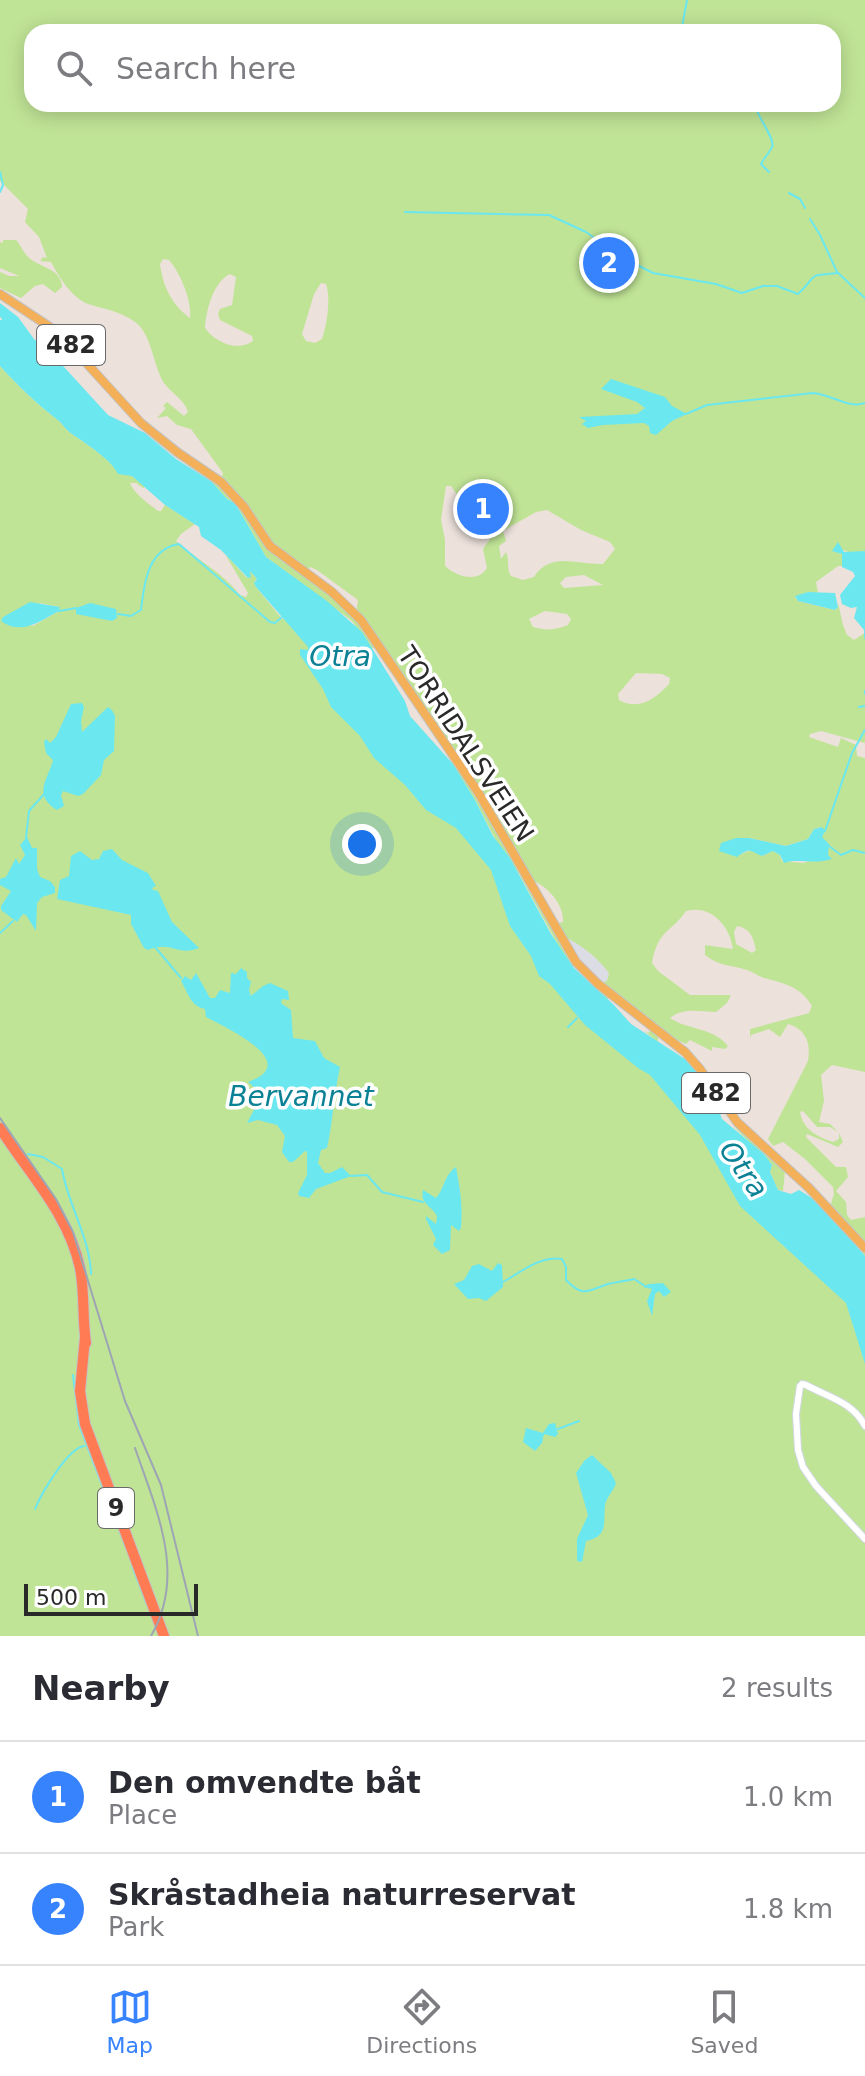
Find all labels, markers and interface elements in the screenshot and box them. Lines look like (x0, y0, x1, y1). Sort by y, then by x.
search box (24, 24, 841, 112)
icon: search (52, 46, 96, 90)
text: Search here (116, 51, 296, 86)
pin: 2 (583, 233, 635, 293)
road number: 482 (37, 325, 105, 365)
pin: 1 (457, 479, 509, 539)
water label: Otra (309, 640, 371, 673)
street label: TORRIDALSVEIEN (391, 640, 540, 847)
your location (342, 824, 382, 864)
road number: 482 (682, 1073, 750, 1113)
water label: Bervannet (228, 1080, 375, 1113)
water label: Otra (712, 1135, 775, 1204)
road number: 9 (98, 1488, 134, 1528)
scale bar (24, 1580, 198, 1616)
text: 500 m (36, 1585, 106, 1610)
text: Nearby (32, 1668, 170, 1708)
text: 2 results (721, 1673, 833, 1703)
text: Den omvendte båt (108, 1765, 421, 1800)
text: 1 (49, 1782, 67, 1812)
text: 1.0 km (743, 1782, 833, 1812)
text: Place (108, 1800, 177, 1830)
text: Skråstadheia naturreservat (108, 1877, 576, 1912)
text: 2 (49, 1894, 67, 1924)
text: 1.8 km (743, 1894, 833, 1924)
text: Park (108, 1912, 164, 1942)
tab: Map (107, 1985, 153, 2058)
tab: Directions (366, 1985, 477, 2058)
tab: Saved (690, 1985, 758, 2058)

